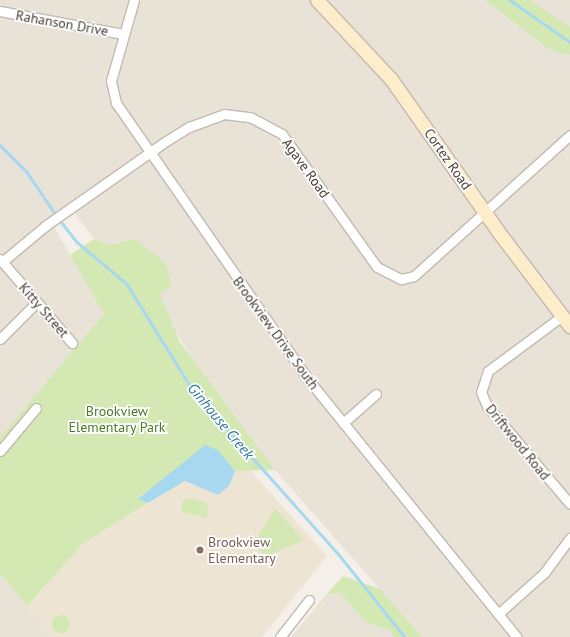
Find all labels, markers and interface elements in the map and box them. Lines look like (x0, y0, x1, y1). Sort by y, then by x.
street label: Rahanson Drive (14, 7, 110, 39)
street label: Cortez Road (421, 125, 475, 193)
street label: Agave Road (279, 135, 333, 201)
street label: Brookview Drive South (229, 273, 323, 393)
street label: Kitty Street (15, 279, 73, 341)
water label: Ginhouse Creek (184, 379, 258, 463)
street label: Driftwood Road (482, 401, 554, 483)
park label: Brookview Elementary Park (68, 403, 166, 436)
place label: Brookview Elementary (208, 534, 276, 566)
marker: Brookview Elementary (195, 545, 205, 555)

